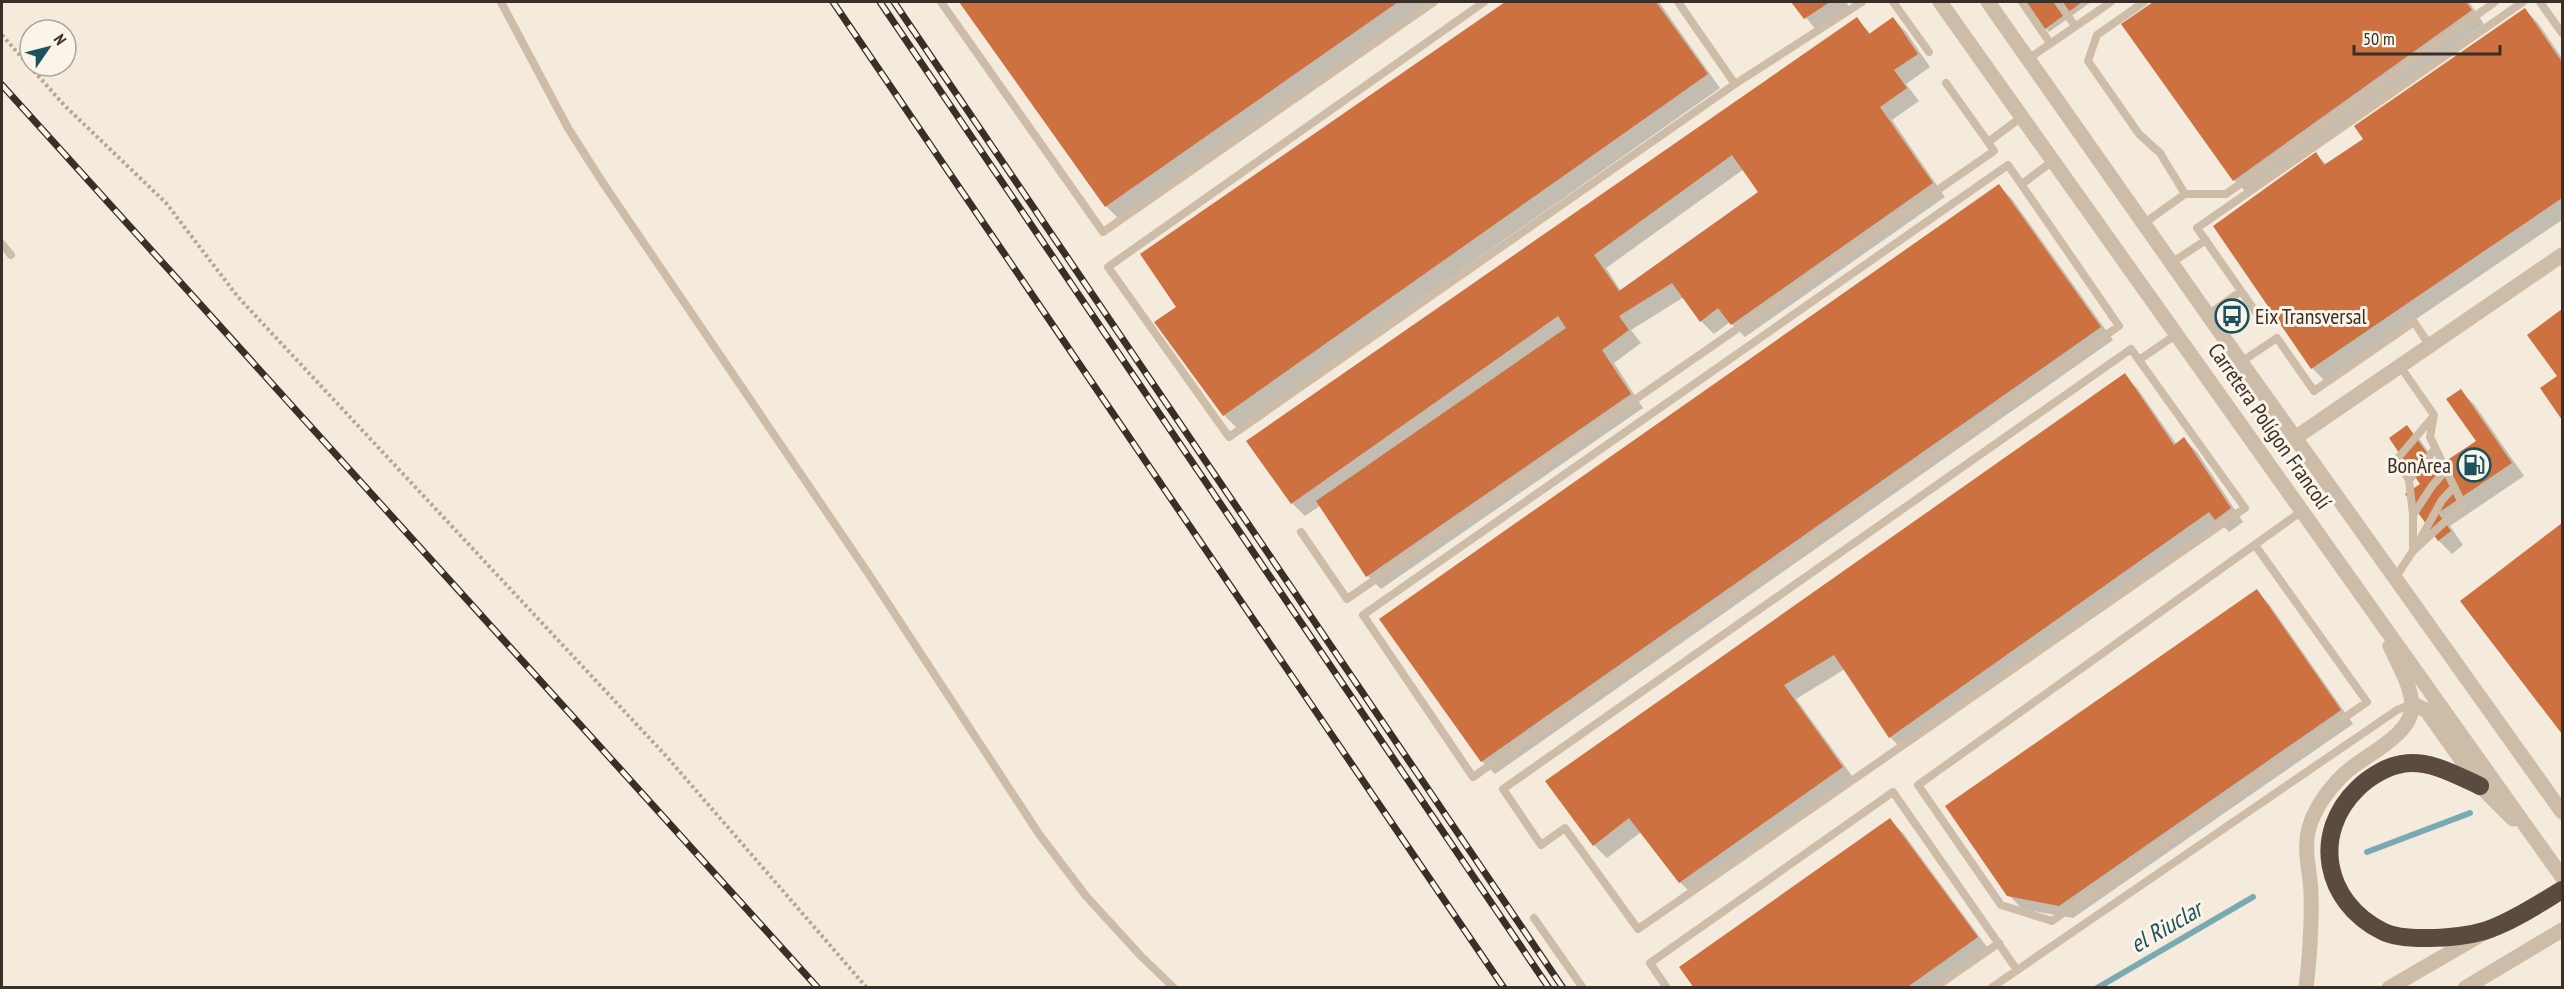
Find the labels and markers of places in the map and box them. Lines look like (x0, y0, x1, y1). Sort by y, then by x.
bus stop icon: Eix Transversal (2214, 298, 2250, 334)
place label: Eix Transversal (2255, 302, 2368, 330)
fuel station icon: BonÀrea (2456, 447, 2492, 483)
place label: BonÀrea (2387, 451, 2451, 479)

